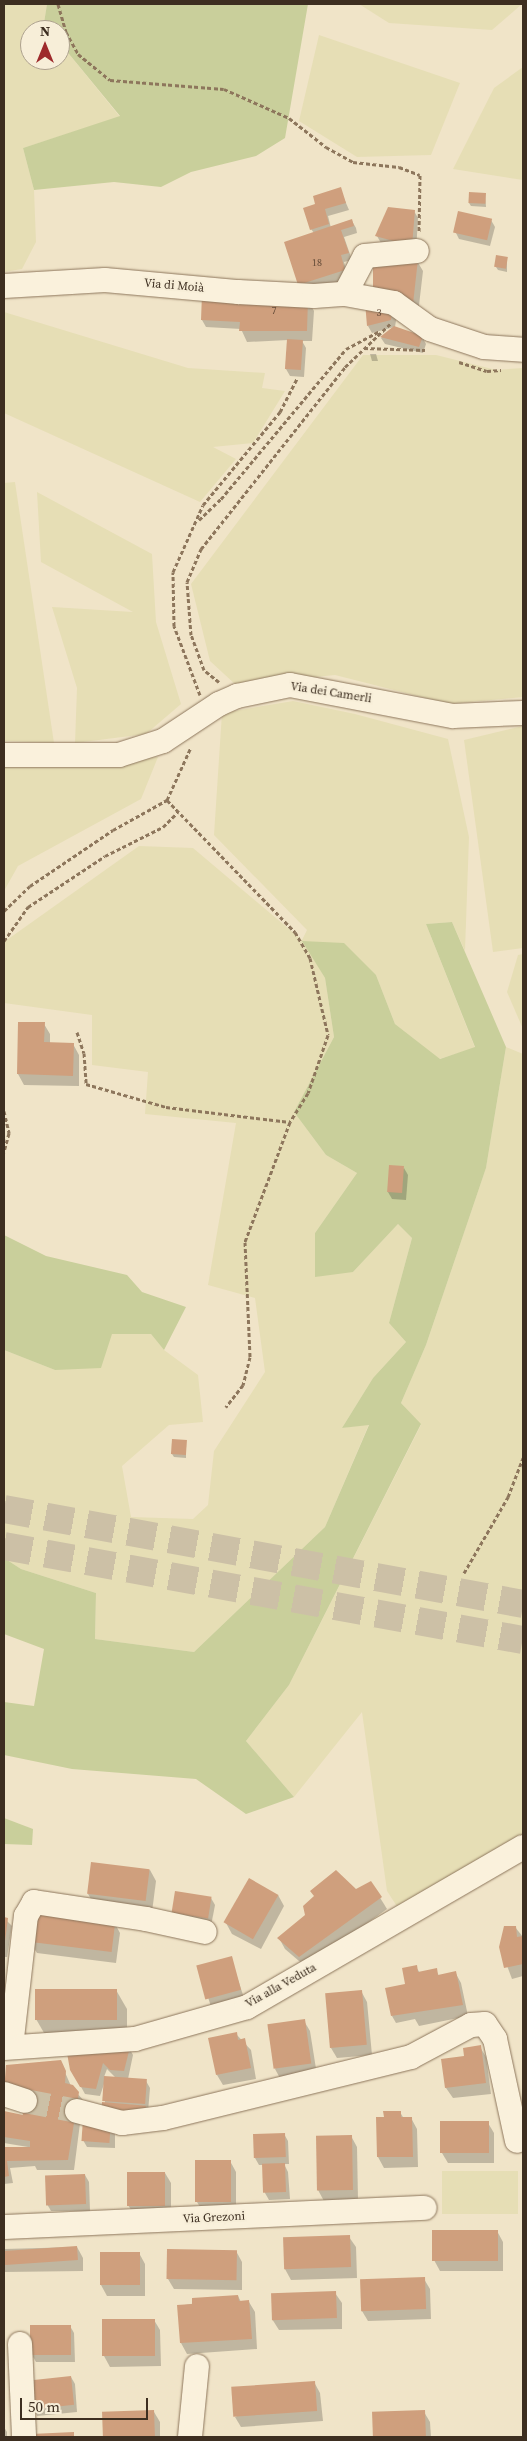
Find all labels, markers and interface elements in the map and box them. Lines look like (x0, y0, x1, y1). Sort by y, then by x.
north arrow (20, 20, 70, 70)
text: N (40, 21, 50, 41)
house number: 18 (312, 257, 322, 269)
street label: Via di Moià (143, 276, 205, 296)
house number: 7 (272, 305, 276, 317)
house number: 3 (377, 307, 381, 319)
street label: Via dei Camerli (289, 679, 373, 707)
street label: Via alla Veduta (243, 1960, 319, 2012)
street label: Via Grezoni (182, 2209, 246, 2227)
scale bar (22, 2388, 150, 2420)
text: 50 m (28, 2396, 60, 2417)

